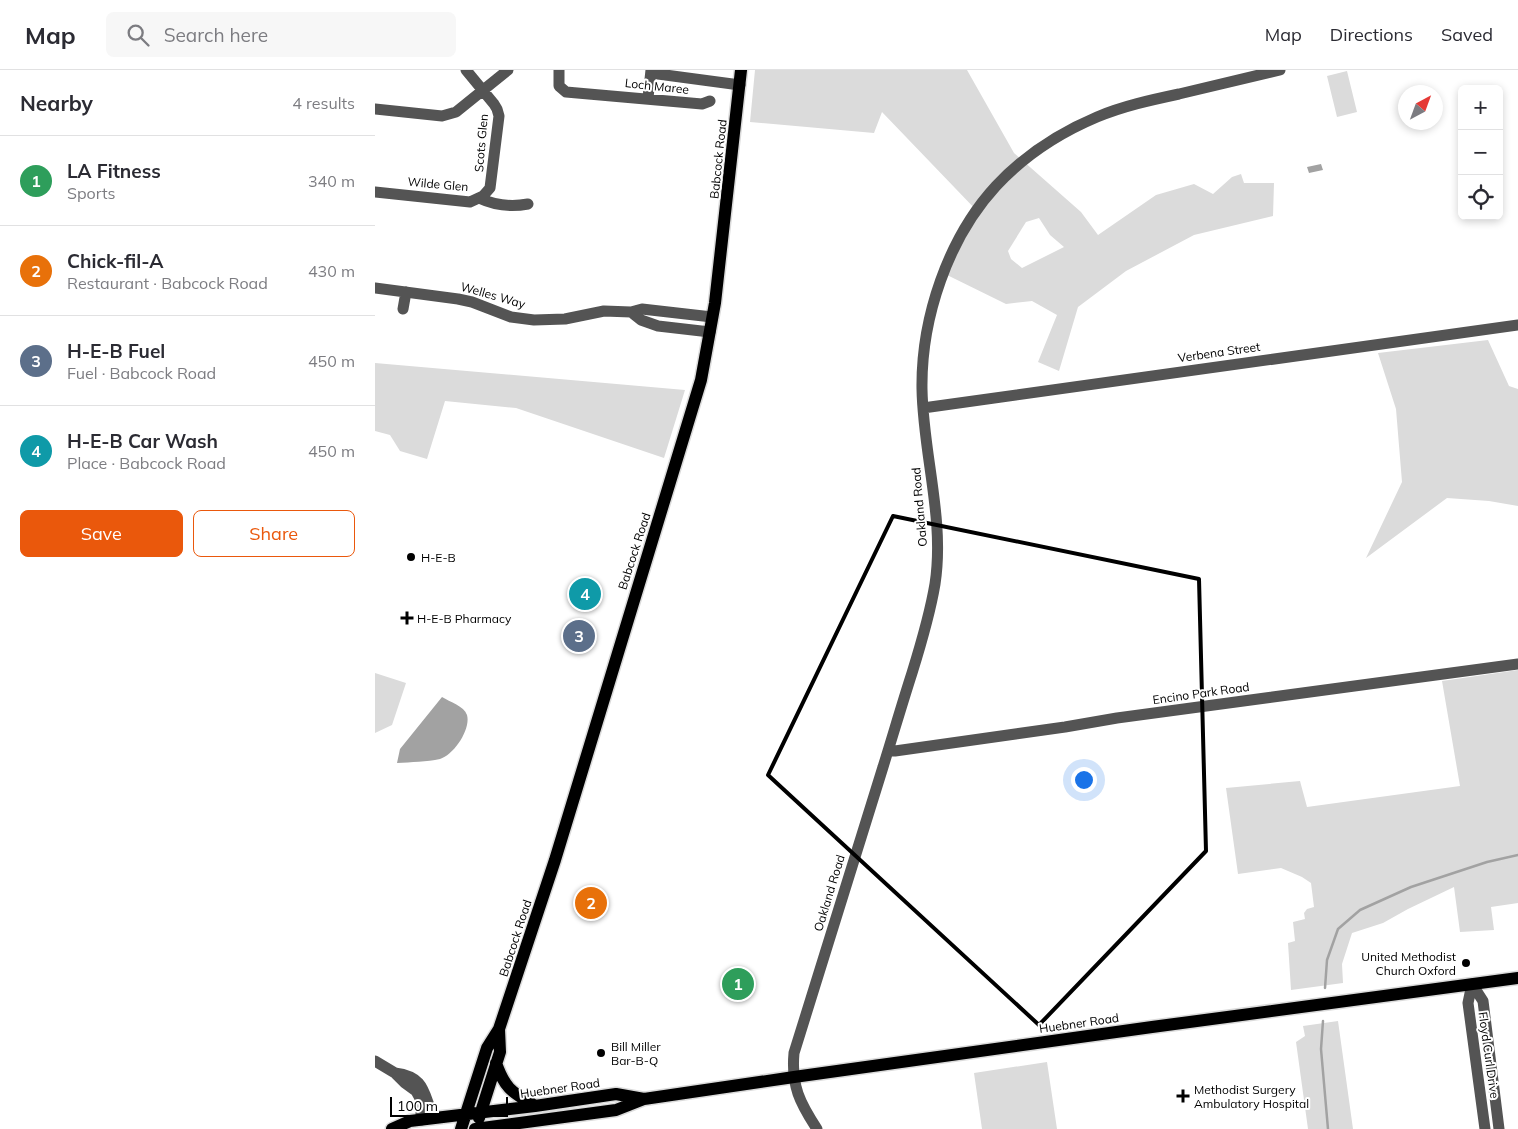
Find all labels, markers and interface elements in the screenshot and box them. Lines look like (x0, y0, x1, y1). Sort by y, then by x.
search box (106, 12, 456, 57)
text: Map (25, 20, 76, 50)
icon: search (124, 21, 152, 49)
text: Search here (164, 23, 268, 47)
text: Map (1265, 23, 1302, 46)
text: Directions (1330, 23, 1413, 46)
text: Saved (1441, 23, 1493, 46)
street label: Loch Maree (624, 75, 690, 97)
north arrow (1398, 85, 1443, 130)
map controls (1458, 85, 1503, 220)
button: + (1458, 85, 1503, 130)
text: Nearby (20, 90, 93, 116)
text: 4 results (292, 93, 355, 113)
street label: Scots Glen (471, 113, 491, 173)
street label: Babcock Road (706, 118, 730, 200)
button: − (1458, 130, 1503, 175)
text: LA Fitness (67, 159, 161, 183)
text: 1 (31, 171, 41, 191)
text: 340 m (308, 171, 355, 191)
street label: Wilde Glen (407, 174, 469, 194)
button: locate (1458, 175, 1503, 220)
text: Sports (67, 183, 115, 203)
text: Chick-fil-A (67, 249, 163, 273)
text: 2 (31, 261, 41, 281)
text: 430 m (308, 261, 355, 281)
text: Restaurant · Babcock Road (67, 273, 268, 293)
street label: Welles Way (459, 279, 528, 312)
text: H-E-B Fuel (67, 339, 165, 363)
street label: Verbena Street (1177, 339, 1261, 365)
text: 3 (31, 351, 41, 371)
text: 450 m (308, 351, 355, 371)
text: Fuel · Babcock Road (67, 363, 216, 383)
text: H-E-B Car Wash (67, 429, 218, 453)
text: 4 (31, 441, 41, 461)
text: 450 m (308, 441, 355, 461)
text: Place · Babcock Road (67, 453, 226, 473)
street label: Oakland Road (908, 467, 930, 547)
button: Save (20, 510, 183, 557)
button: Share (193, 510, 355, 557)
street label: Babcock Road (615, 511, 653, 591)
place label: H-E-B (421, 550, 456, 565)
marker: H-E-B (405, 551, 417, 563)
pin: 4 (569, 575, 601, 613)
place label: H-E-B Pharmacy (417, 611, 512, 626)
marker: H-E-B Pharmacy (401, 612, 413, 624)
pin: 3 (563, 617, 595, 655)
street label: Encino Park Road (1152, 679, 1250, 707)
your location (1071, 767, 1097, 793)
street label: Oakland Road (810, 853, 848, 933)
pin: 2 (575, 884, 607, 922)
street label: Babcock Road (496, 898, 534, 978)
place label: United Methodist Church Oxford (1361, 949, 1456, 978)
marker: United Methodist Church Oxford (1460, 957, 1472, 969)
pin: 1 (722, 965, 754, 1003)
street label: Huebner Road (1038, 1010, 1120, 1036)
street label: Floyd Curl Drive (1475, 1011, 1503, 1099)
place label: Bill Miller Bar-B-Q (611, 1039, 661, 1068)
marker: Bill Miller Bar-B-Q (595, 1047, 607, 1059)
street label: Huebner Road (519, 1075, 601, 1101)
place label: Methodist Surgery Ambulatory Hospital (1194, 1082, 1309, 1111)
marker: Methodist Surgery Ambulatory Hospital (1176, 1089, 1190, 1103)
scale bar (390, 1094, 507, 1117)
text: 100 m (397, 1097, 438, 1115)

